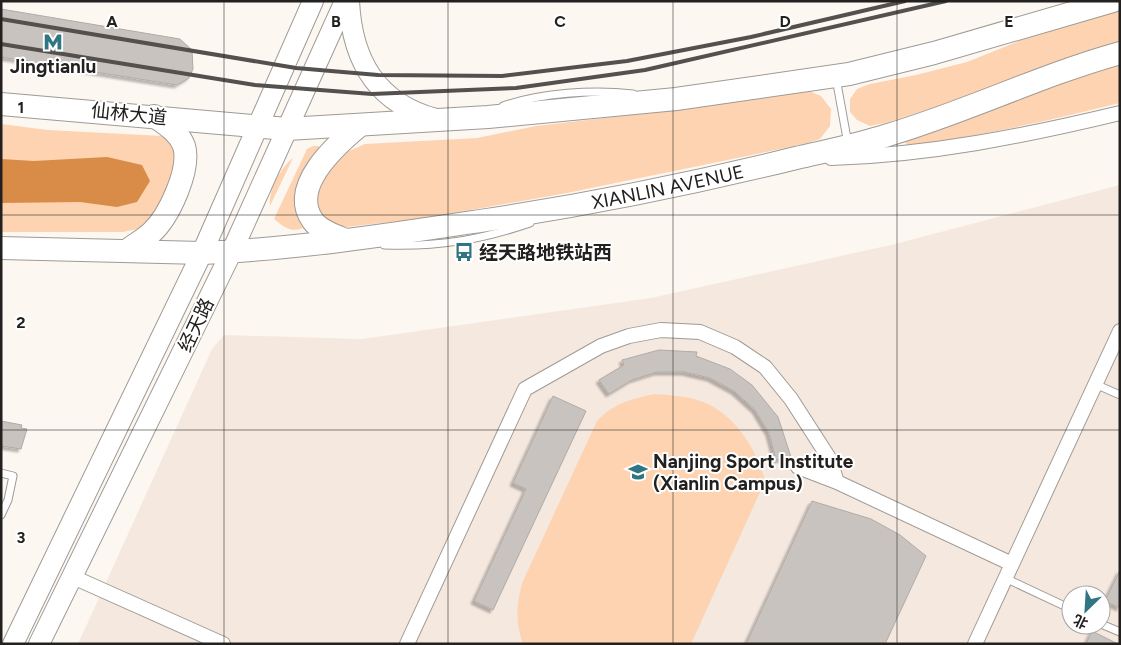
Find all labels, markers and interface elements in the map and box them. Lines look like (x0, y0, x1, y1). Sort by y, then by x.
text: A (106, 12, 118, 31)
text: B (331, 12, 341, 31)
text: C (554, 12, 566, 31)
text: D (779, 12, 791, 31)
text: E (1004, 12, 1014, 31)
metro station icon: Jingtianlu (42, 31, 64, 53)
place label: Jingtianlu (10, 55, 96, 78)
text: 1 (18, 98, 24, 117)
street label: 仙林大道 (90, 99, 168, 129)
street label: XIANLIN AVENUE (590, 159, 746, 213)
bus stop icon: 经天路地铁站西 (453, 241, 475, 263)
place label: 经天路地铁站西 (479, 241, 612, 264)
street label: 经天路 (174, 294, 218, 356)
text: 2 (16, 313, 26, 332)
place label: Nanjing Sport Institute (Xianlin Campus) (653, 450, 854, 495)
school or university icon: Nanjing Sport Institute (Xianlin Campus) (627, 461, 649, 483)
text: 3 (17, 528, 26, 547)
north arrow (1061, 585, 1111, 635)
text: 北 (1071, 611, 1091, 632)

